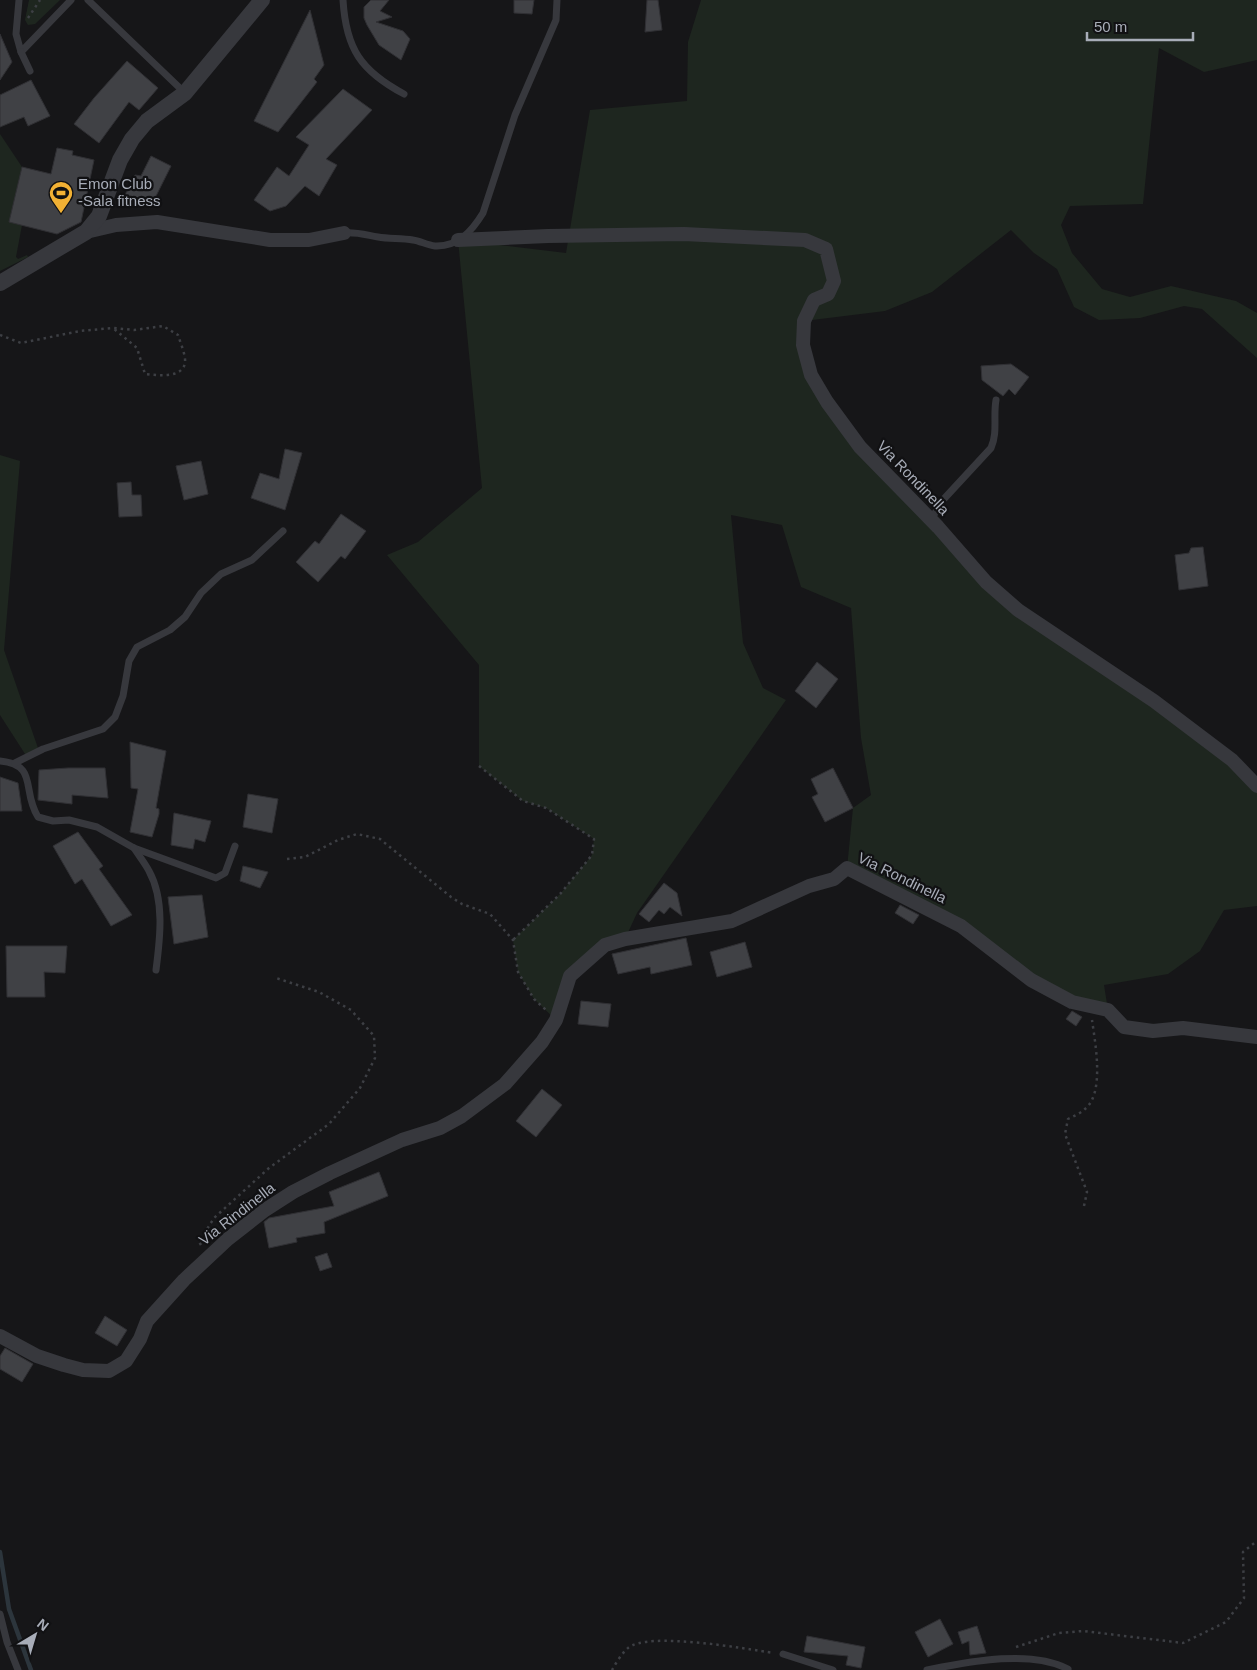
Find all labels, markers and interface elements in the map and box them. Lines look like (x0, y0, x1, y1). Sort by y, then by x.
scale bar (1087, 10, 1193, 42)
text: 50 m (1094, 18, 1127, 35)
place label: Emon Club -Sala fitness (78, 175, 161, 209)
sports icon: Emon Club -Sala fitness (48, 180, 74, 214)
street label: Via Rondinella (874, 437, 953, 519)
street label: Via Rondinella (855, 849, 950, 907)
street label: Via Rindinella (195, 1178, 278, 1248)
north arrow (10, 1610, 60, 1660)
text: N (34, 1615, 52, 1634)

